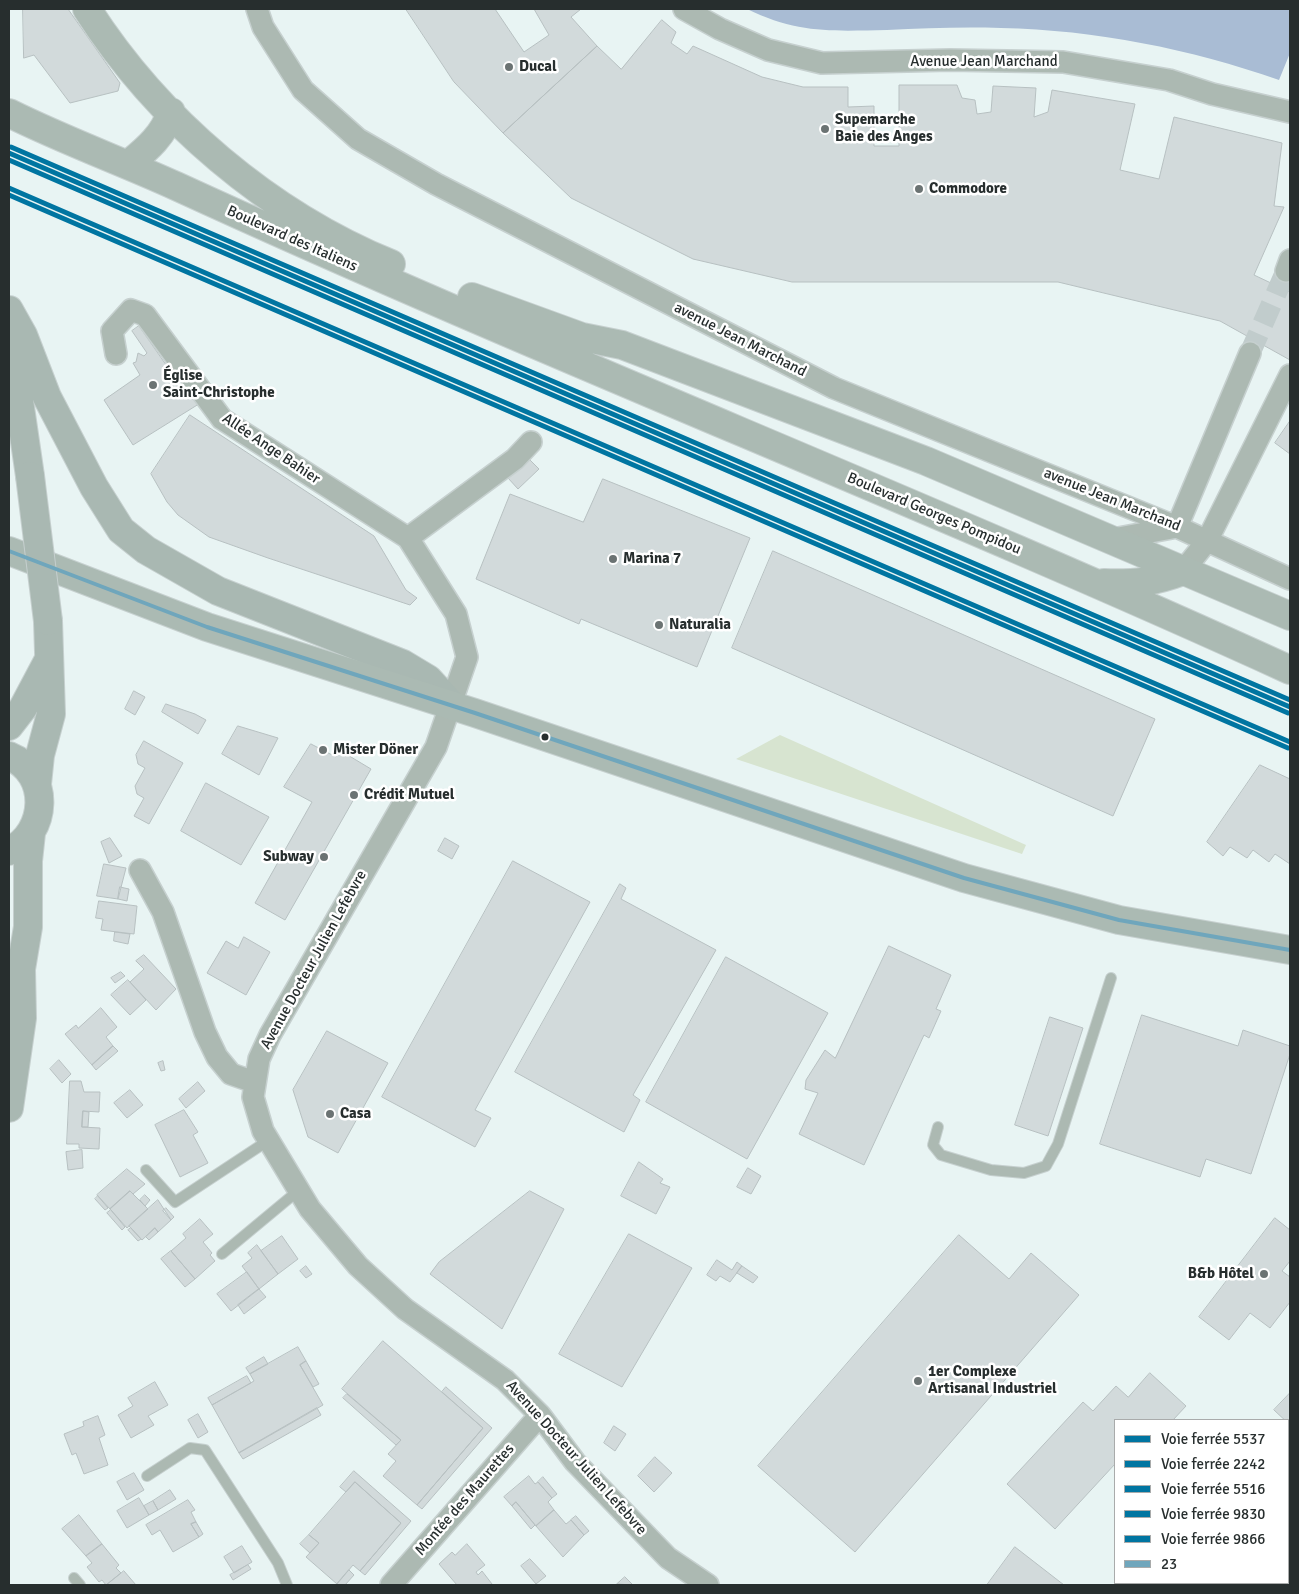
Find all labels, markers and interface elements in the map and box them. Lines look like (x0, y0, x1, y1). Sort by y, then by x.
street label: Avenue Jean Marchand (910, 53, 1058, 71)
place label: Ducal (519, 58, 557, 76)
marker: Ducal (503, 61, 515, 73)
place label: Supemarche Baie des Anges (835, 111, 933, 146)
marker: Supemarche Baie des Anges (819, 123, 831, 135)
place label: Commodore (929, 180, 1007, 198)
marker: Commodore (913, 183, 925, 195)
street label: Boulevard des Italiens (224, 202, 360, 276)
street label: avenue Jean Marchand (671, 299, 809, 381)
place label: Église Saint-Christophe (163, 367, 275, 402)
marker: Église Saint-Christophe (147, 379, 159, 391)
street label: Allée Ange Bahier (219, 410, 323, 488)
street label: avenue Jean Marchand (1041, 464, 1183, 536)
street label: Boulevard Georges Pompidou (844, 469, 1024, 559)
place label: Marina 7 (623, 550, 681, 568)
marker: Marina 7 (607, 553, 619, 565)
place label: Naturalia (669, 616, 731, 634)
marker: Naturalia (653, 619, 665, 631)
unlabelled marker (540, 732, 550, 742)
place label: Mister Döner (333, 741, 418, 759)
marker: Mister Döner (317, 744, 329, 756)
place label: Crédit Mutuel (364, 786, 454, 804)
marker: Crédit Mutuel (348, 789, 360, 801)
place label: Subway (263, 848, 314, 866)
marker: Subway (318, 851, 330, 863)
street label: Avenue Docteur Julien Lefebvre (257, 867, 371, 1053)
place label: Casa (340, 1105, 371, 1123)
marker: Casa (324, 1108, 336, 1120)
place label: B&b Hôtel (1188, 1265, 1254, 1283)
marker: B&b Hôtel (1258, 1268, 1270, 1280)
place label: 1er Complexe Artisanal Industriel (928, 1363, 1057, 1398)
marker: 1er Complexe Artisanal Industriel (912, 1375, 924, 1387)
street label: Avenue Docteur Julien Lefebvre (502, 1377, 650, 1539)
legend (1114, 1419, 1289, 1584)
text: Voie ferrée 5537 (1161, 1430, 1265, 1448)
street label: Montée des Maurettes (412, 1441, 518, 1559)
text: Voie ferrée 2242 (1161, 1455, 1265, 1473)
text: Voie ferrée 5516 (1161, 1480, 1265, 1498)
text: Voie ferrée 9830 (1161, 1505, 1265, 1523)
text: Voie ferrée 9866 (1161, 1530, 1265, 1548)
text: 23 (1161, 1555, 1177, 1573)

